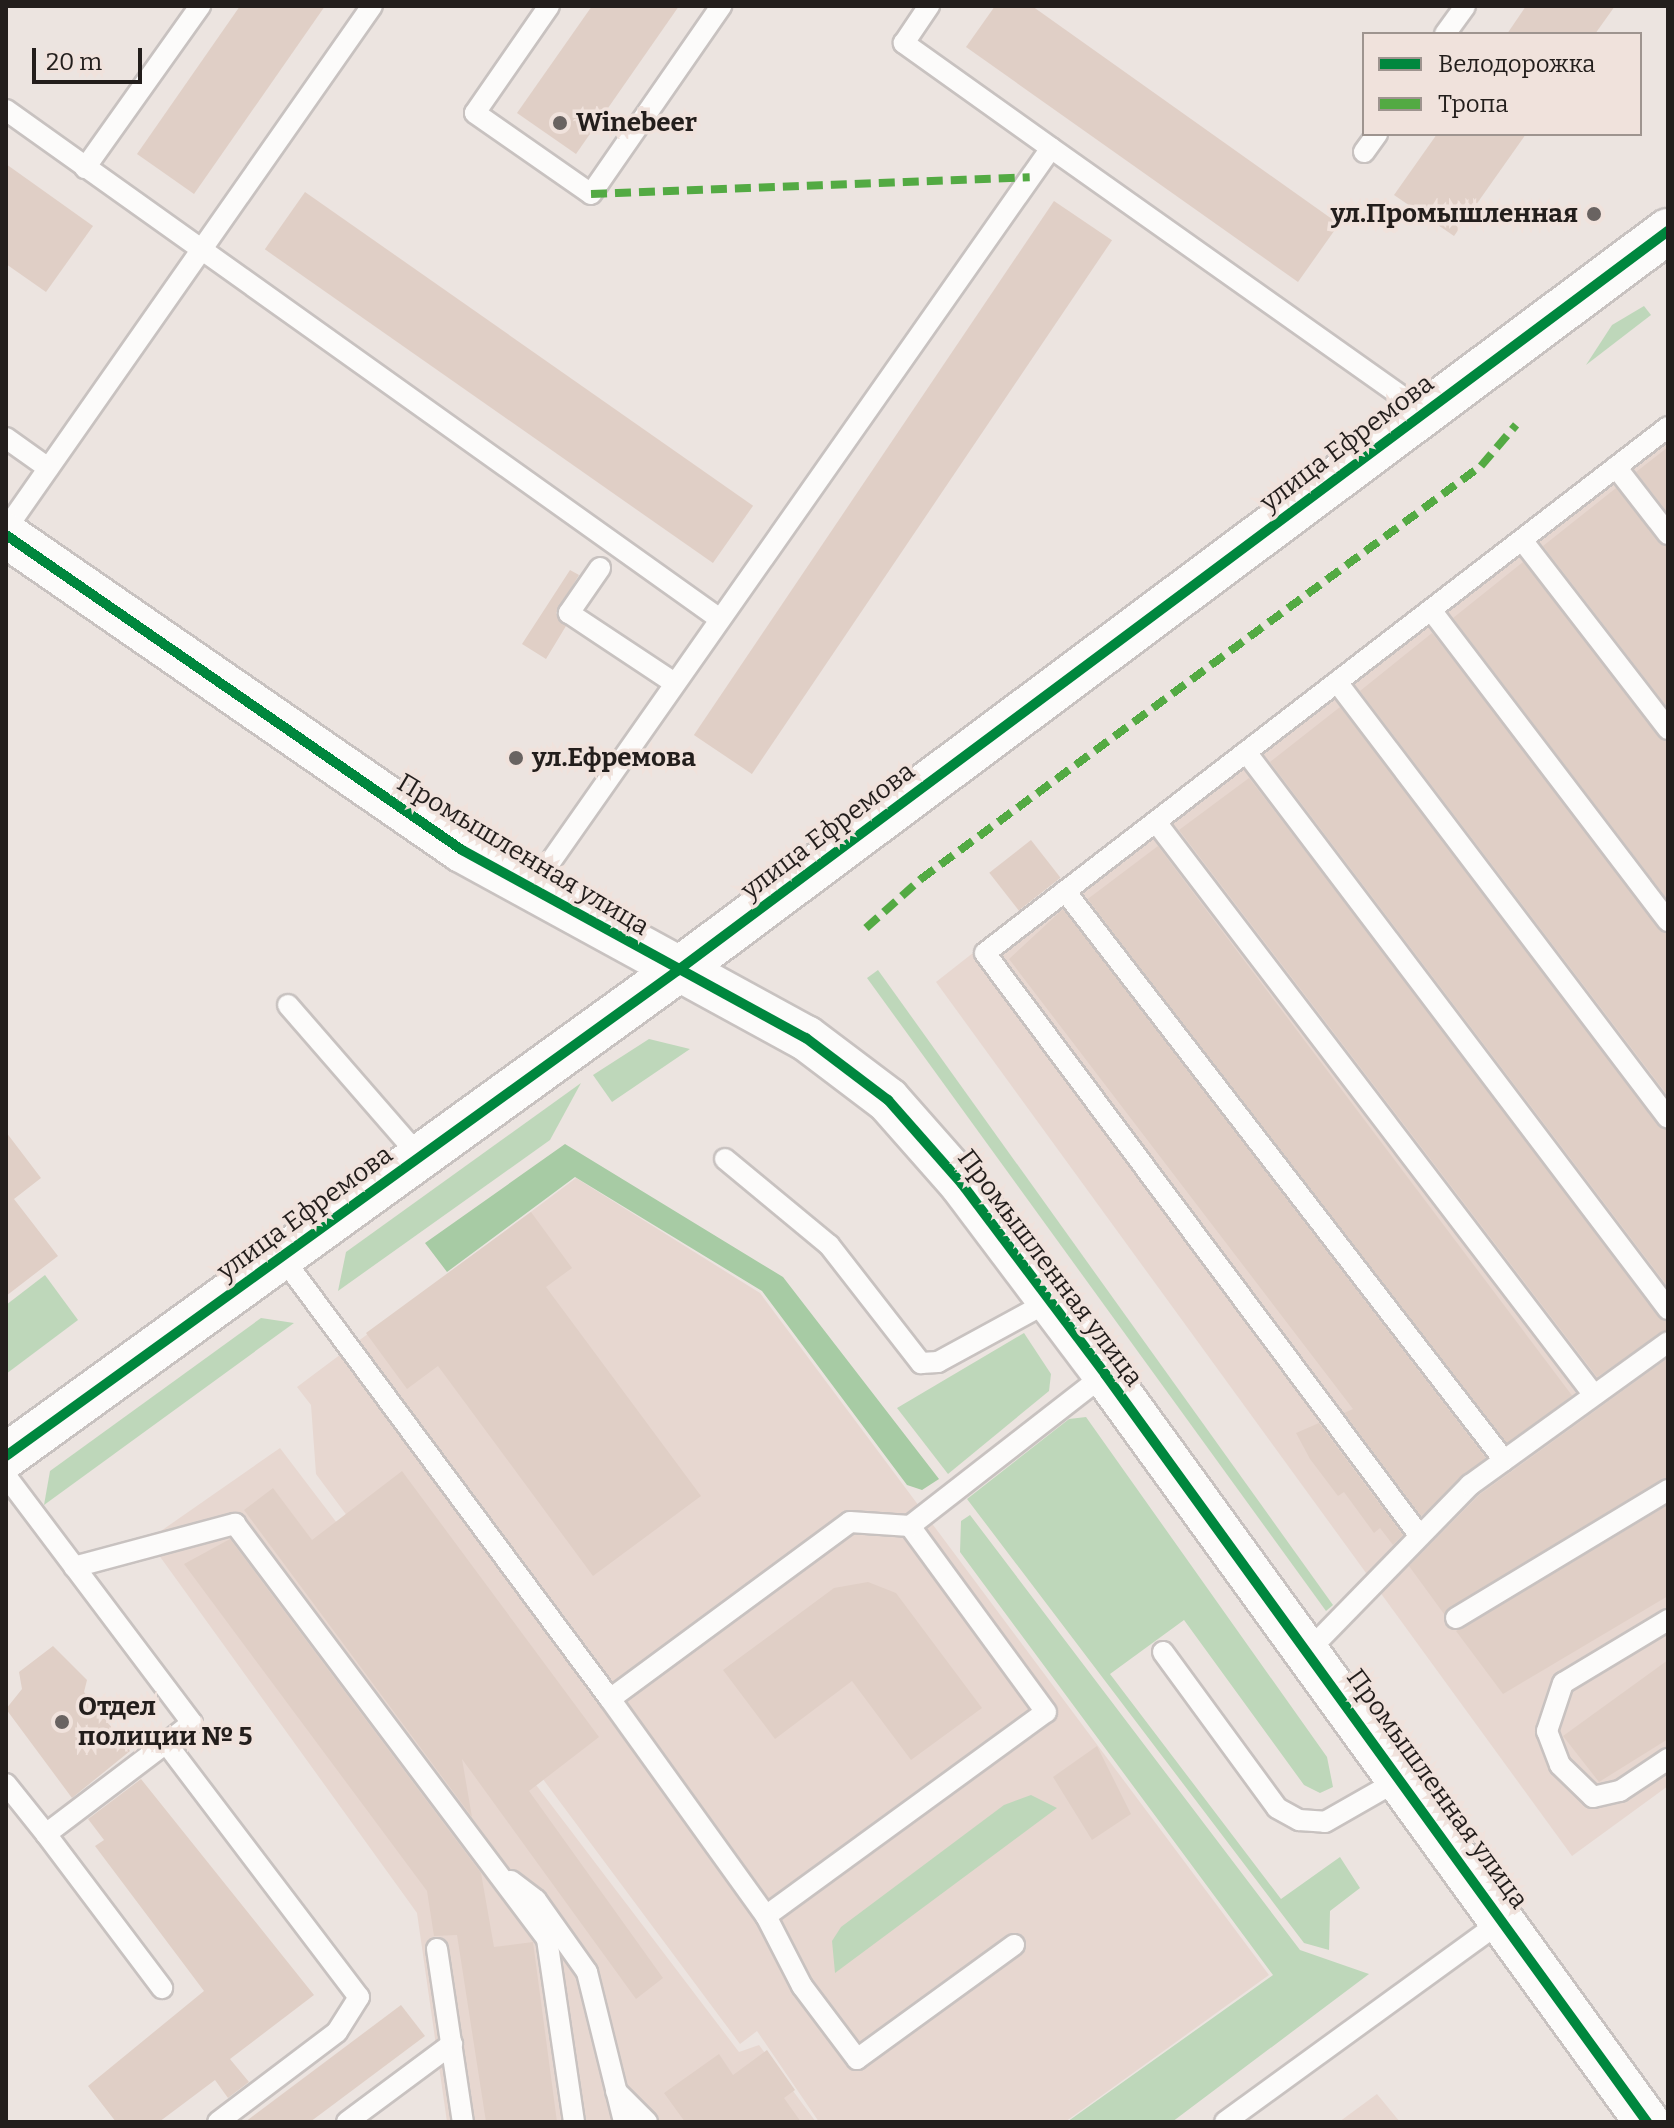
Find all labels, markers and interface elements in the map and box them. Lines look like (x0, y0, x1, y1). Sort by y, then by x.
scale bar (36, 32, 146, 82)
legend (1362, 32, 1642, 136)
text: 20 m (46, 48, 102, 76)
text: Велодорожка (1438, 50, 1595, 78)
text: Тропа (1438, 90, 1509, 118)
place label: Winebeer (576, 107, 697, 139)
marker: Winebeer (551, 114, 569, 132)
place label: ул.Промышленная (1331, 198, 1578, 230)
marker: ул.Промышленная (1585, 205, 1603, 223)
street label: улица Ефремова (1254, 368, 1440, 518)
place label: ул.Ефремова (532, 742, 696, 774)
marker: ул.Ефремова (507, 749, 525, 767)
street label: улица Ефремова (735, 756, 921, 906)
street label: Промышленная улица (391, 767, 655, 943)
street label: улица Ефремова (211, 1139, 399, 1287)
street label: Промышленная улица (951, 1143, 1149, 1393)
street label: Промышленная улица (1340, 1663, 1534, 1915)
place label: Отдел полиции № 5 (78, 1691, 252, 1752)
marker: Отдел полиции № 5 (53, 1713, 71, 1731)

